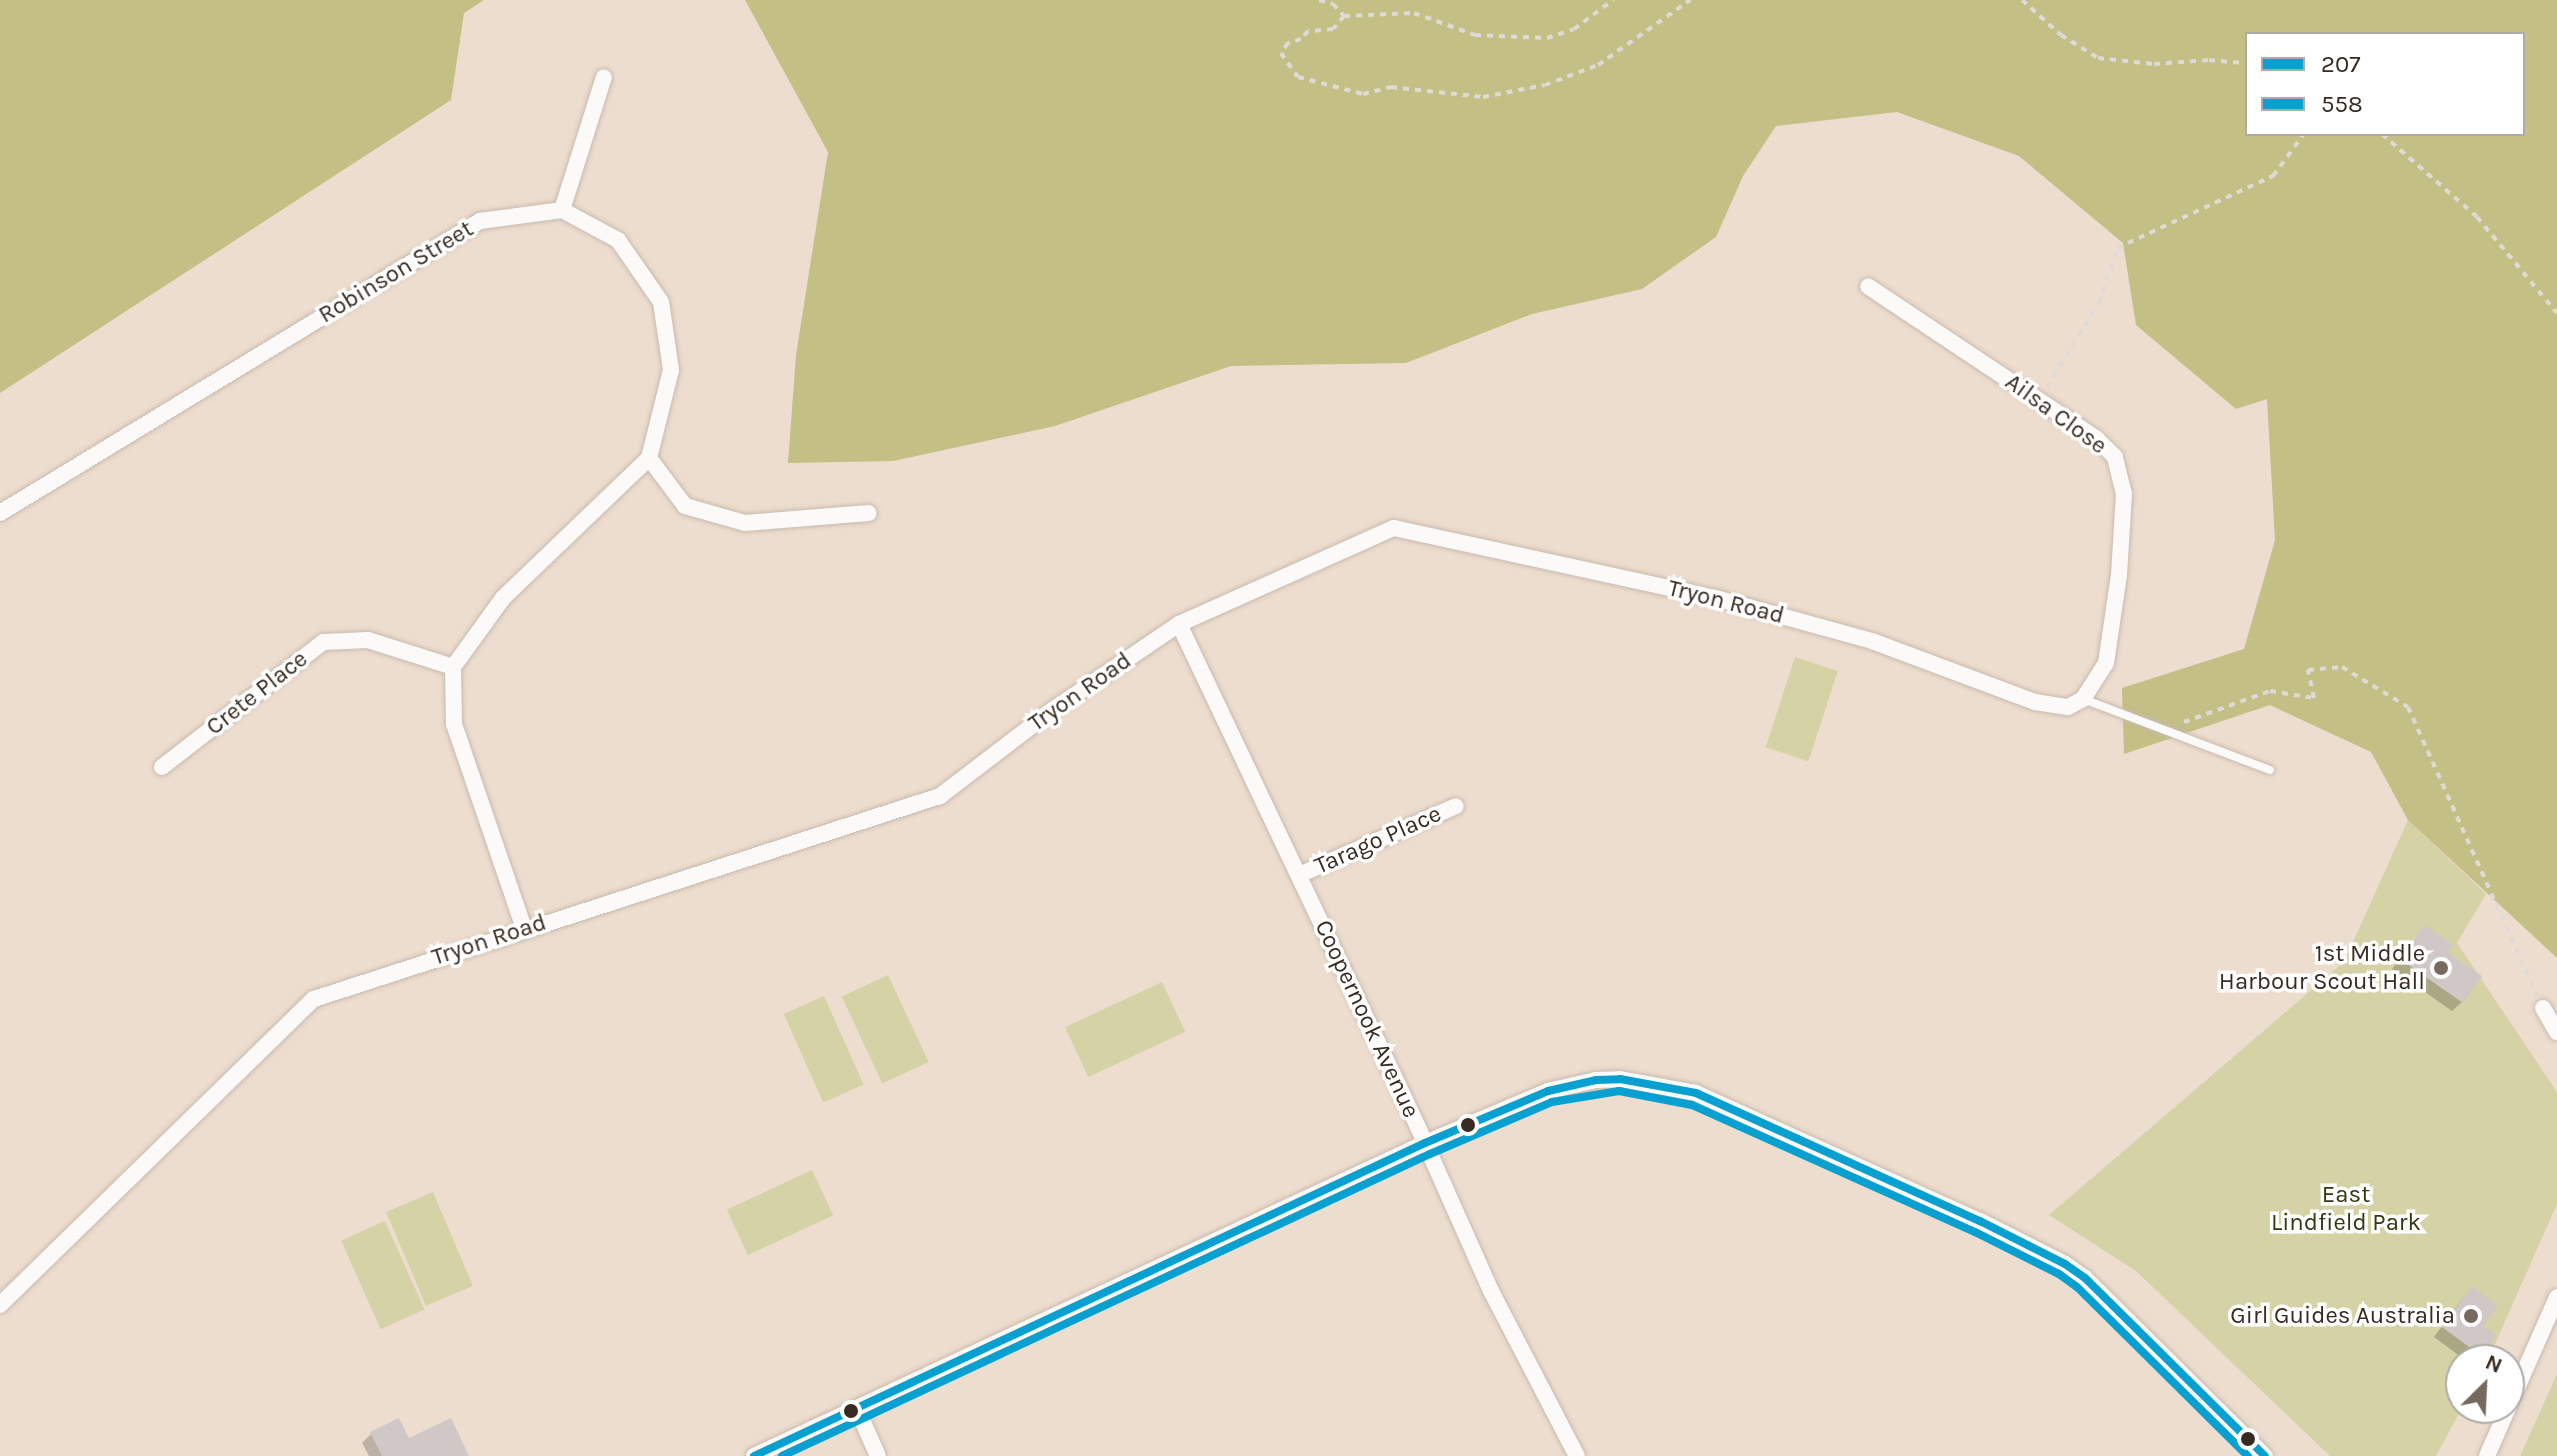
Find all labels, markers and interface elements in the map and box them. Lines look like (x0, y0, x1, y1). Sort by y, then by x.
legend (2245, 32, 2525, 136)
text: 207 (2321, 50, 2360, 78)
text: 558 (2321, 90, 2363, 118)
street label: Robinson Street (313, 214, 479, 330)
street label: Ailsa Close (2000, 367, 2112, 461)
street label: Tryon Road (1665, 574, 1787, 630)
street label: Crete Place (201, 645, 313, 741)
street label: Tryon Road (1023, 646, 1137, 738)
street label: Tarago Place (1310, 799, 1446, 881)
street label: Tryon Road (428, 908, 550, 972)
street label: Coopernook Avenue (1309, 916, 1425, 1122)
place label: 1st Middle Harbour Scout Hall (2219, 940, 2425, 996)
marker: 1st Middle Harbour Scout Hall (2432, 959, 2450, 977)
unlabelled marker (1460, 1117, 1476, 1133)
park label: East Lindfield Park (2271, 1181, 2421, 1237)
place label: Girl Guides Australia (2230, 1302, 2455, 1330)
marker: Girl Guides Australia (2462, 1307, 2480, 1325)
north arrow (2445, 1344, 2525, 1424)
text: N (2481, 1349, 2506, 1379)
unlabelled marker (843, 1403, 859, 1419)
unlabelled marker (2240, 1431, 2256, 1447)

